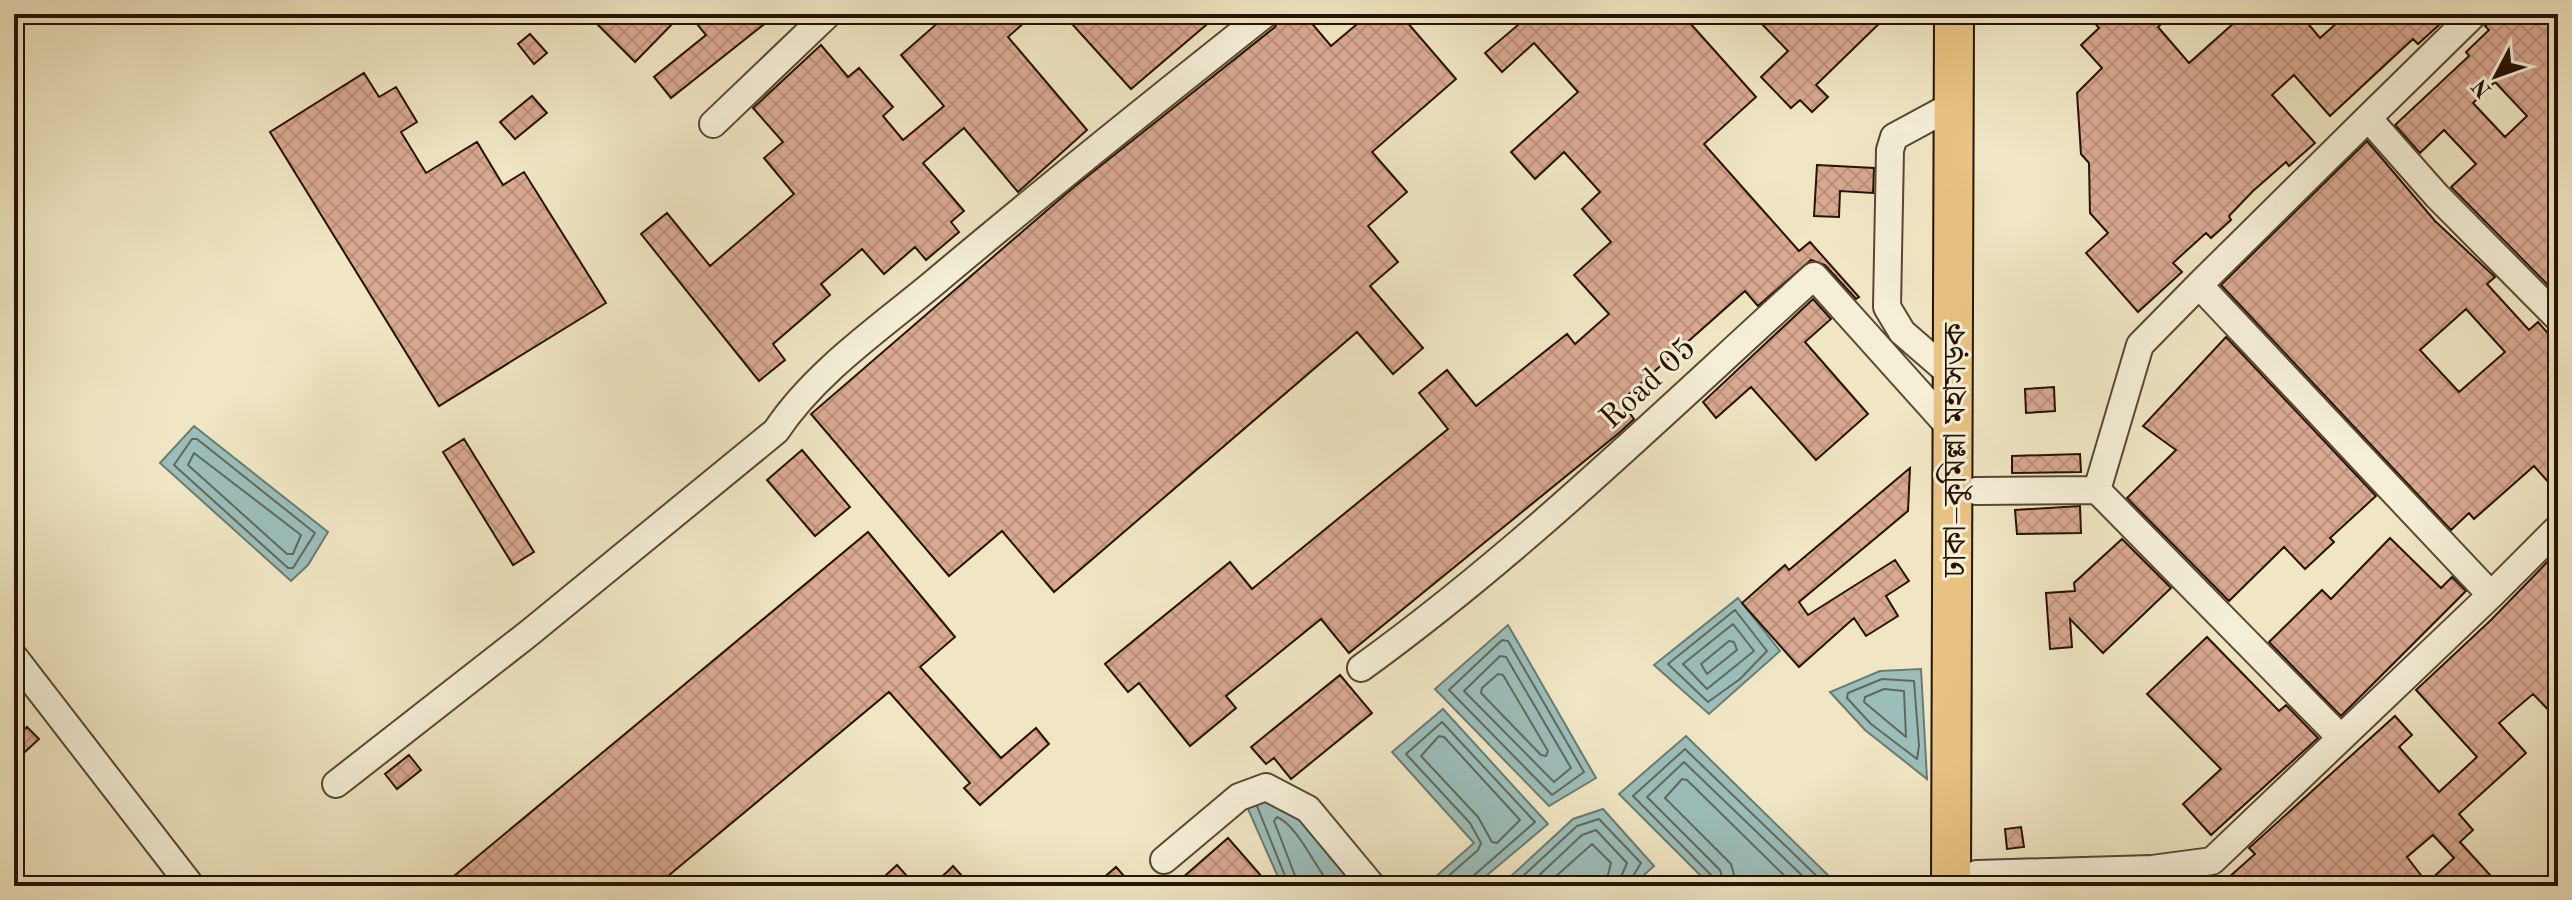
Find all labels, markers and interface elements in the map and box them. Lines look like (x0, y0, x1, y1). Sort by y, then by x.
north arrow (2456, 36, 2536, 116)
text: N (2468, 74, 2496, 101)
street label: ঢাকা–কুমিল্লা মহাসড়ক (1936, 321, 1973, 578)
street label: Road 05 (1595, 332, 1703, 436)

